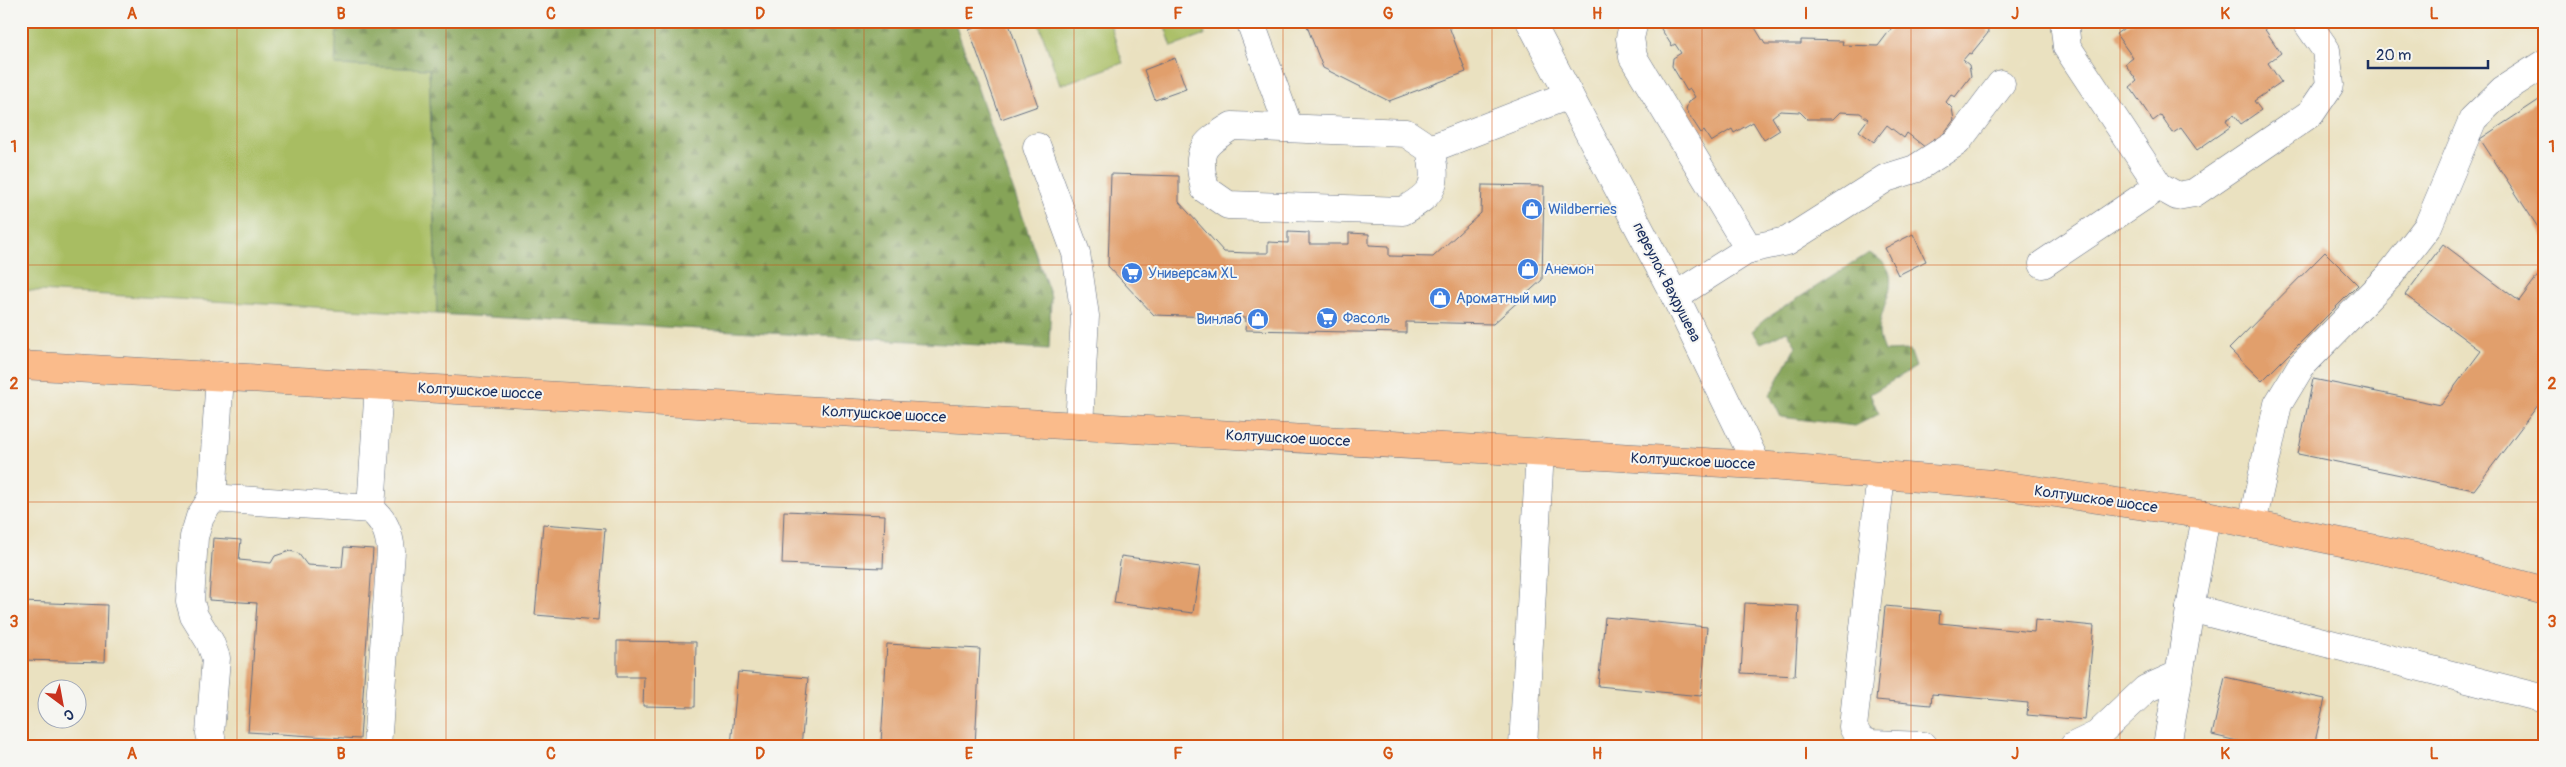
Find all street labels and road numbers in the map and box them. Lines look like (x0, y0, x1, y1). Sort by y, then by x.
street label: переулок Вахрушева (1628, 219, 1705, 345)
street label: Колтушское шоссе (417, 379, 543, 404)
street label: Колтушское шоссе (821, 402, 947, 427)
street label: Колтушское шоссе (1225, 426, 1351, 451)
street label: Колтушское шоссе (1630, 449, 1756, 474)
street label: Колтушское шоссе (2033, 481, 2159, 518)

